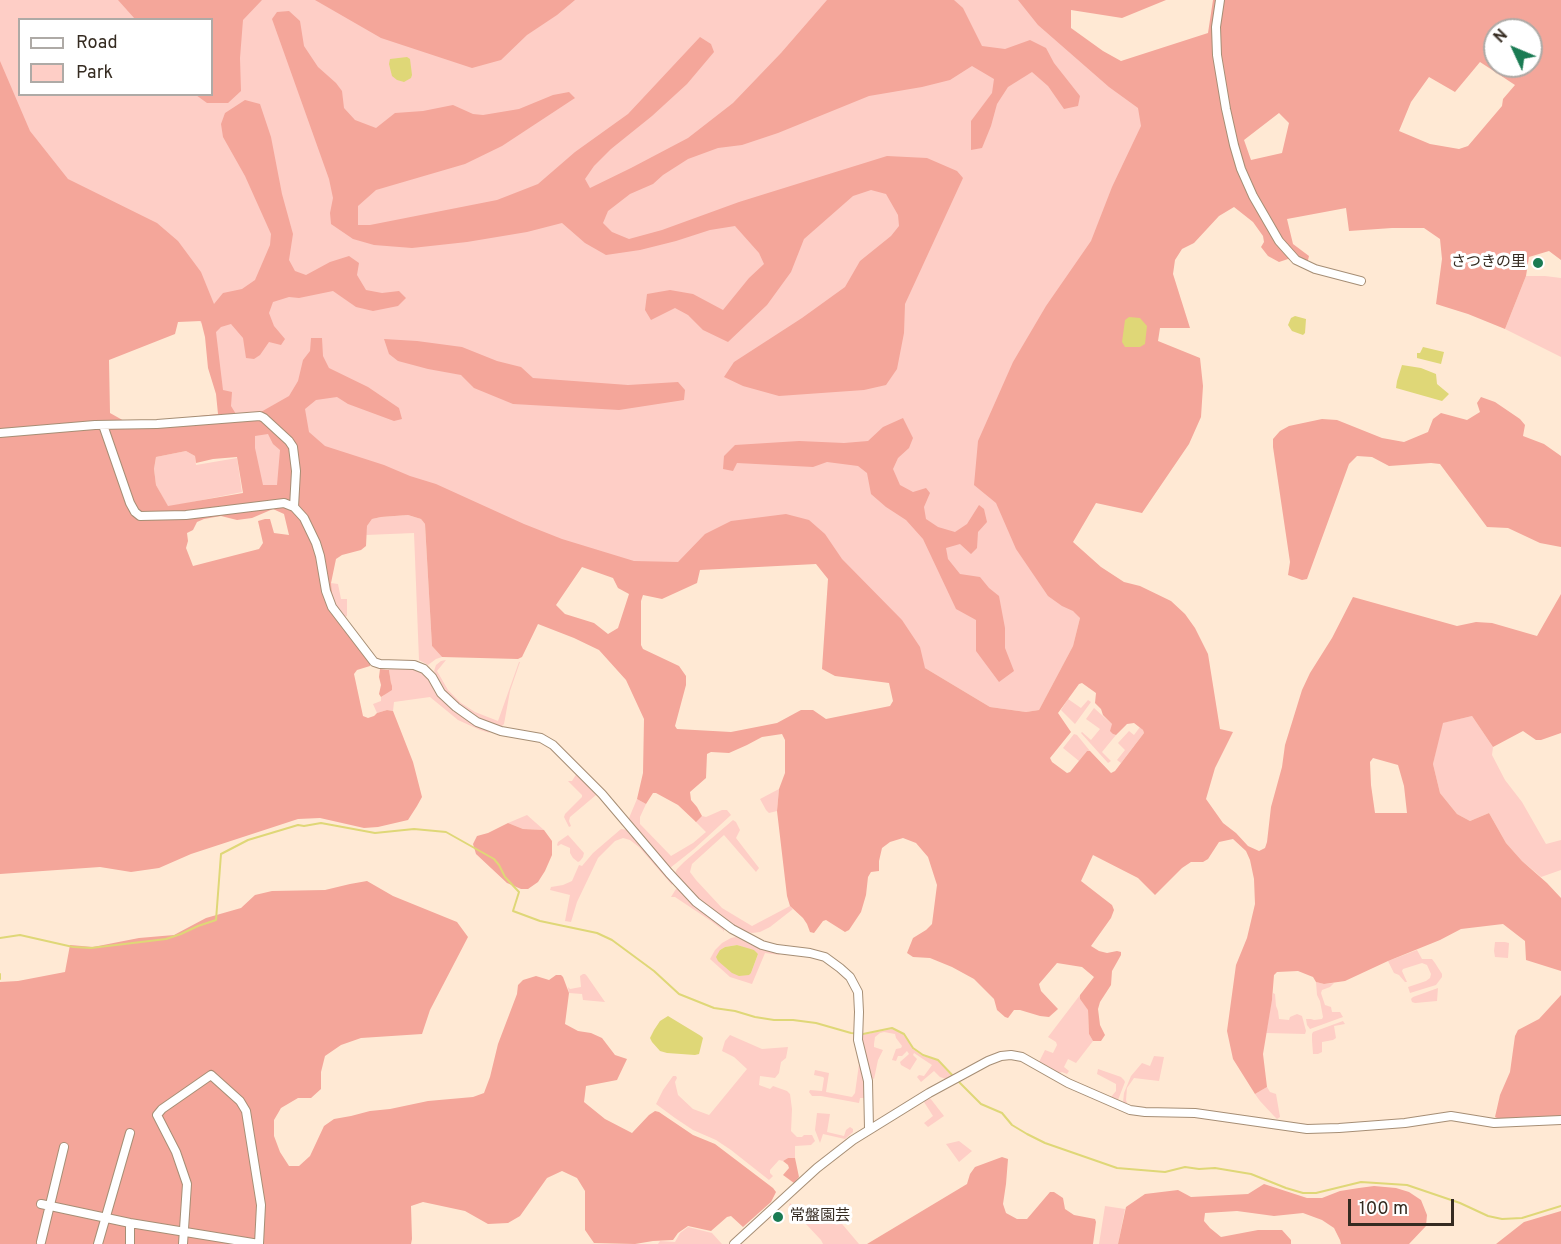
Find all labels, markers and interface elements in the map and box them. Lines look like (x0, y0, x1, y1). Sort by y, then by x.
legend (18, 18, 213, 96)
north arrow (1483, 18, 1543, 78)
text: N (1490, 26, 1513, 48)
text: Road (76, 32, 118, 55)
text: Park (76, 62, 113, 85)
place label: さつきの里 (1451, 254, 1526, 272)
marker: さつきの里 (1531, 256, 1545, 270)
scale bar (1351, 1187, 1458, 1225)
text: 100 m (1359, 1198, 1408, 1221)
place label: 常盤園芸 (790, 1208, 850, 1226)
marker: 常盤園芸 (771, 1210, 785, 1224)

